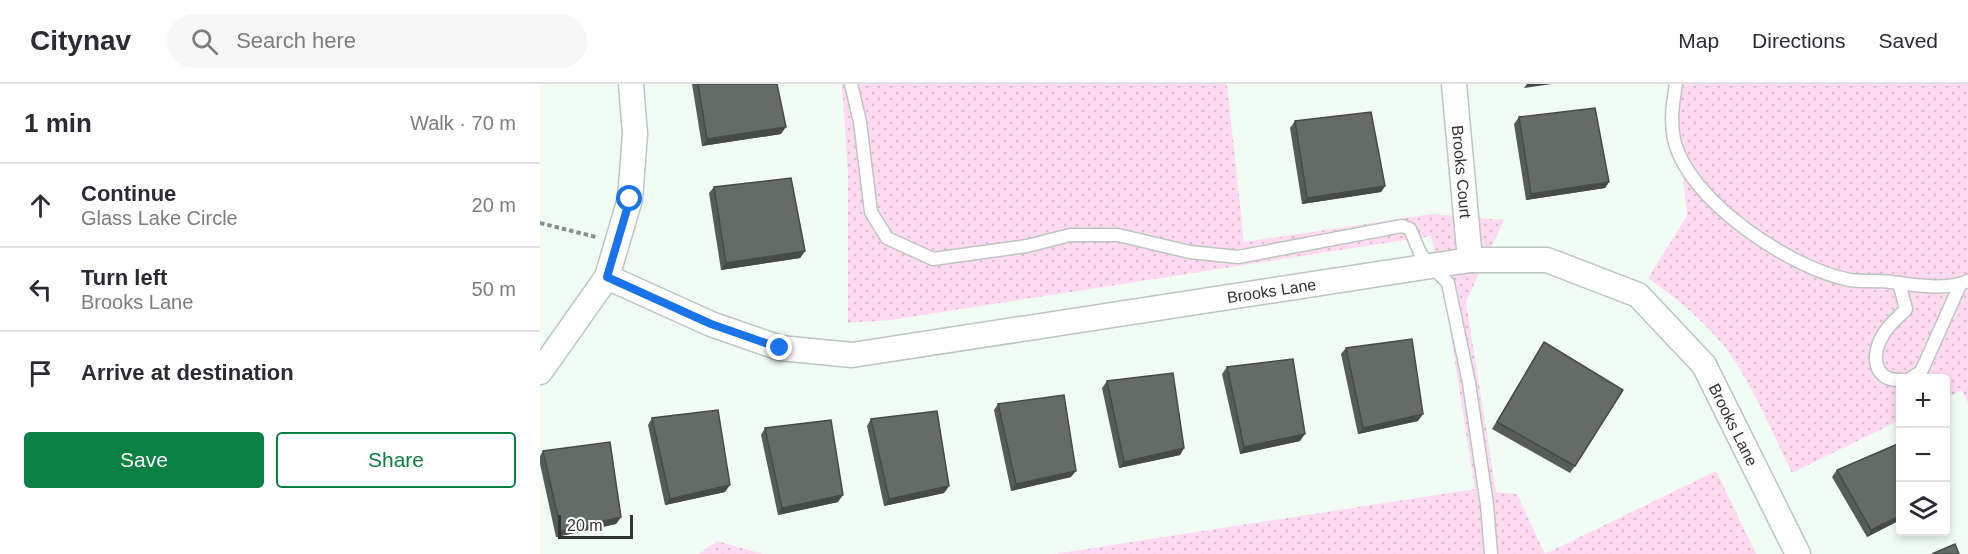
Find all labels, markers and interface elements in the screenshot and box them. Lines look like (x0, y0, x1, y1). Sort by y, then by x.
search box (167, 14, 587, 68)
text: Citynav (30, 25, 131, 56)
icon: search (188, 25, 221, 58)
text: Search here (236, 28, 356, 53)
text: Map (1678, 29, 1719, 52)
text: Directions (1752, 29, 1845, 52)
text: Saved (1878, 29, 1938, 52)
text: 1 min (24, 108, 92, 138)
text: Walk · 70 m (410, 112, 516, 134)
street label: Brooks Court (1449, 124, 1475, 219)
text: Continue (81, 181, 176, 206)
route start (616, 185, 642, 211)
icon: ahead (24, 189, 57, 222)
text: 20 m (472, 194, 516, 216)
text: Glass Lake Circle (81, 207, 238, 229)
text: Turn left (81, 265, 167, 290)
icon: left (24, 273, 57, 306)
street label: Brooks Lane (1226, 275, 1317, 306)
text: 50 m (472, 278, 516, 300)
text: Brooks Lane (81, 291, 193, 313)
route end (766, 334, 792, 360)
icon: arrive (24, 357, 57, 390)
text: Arrive at destination (81, 360, 294, 385)
map controls (1896, 374, 1950, 536)
button: + (1896, 374, 1950, 428)
street label: Brooks Lane (1706, 381, 1761, 469)
button: − (1896, 428, 1950, 482)
button: Save (24, 432, 264, 488)
button: Share (276, 432, 516, 488)
button: layers (1896, 482, 1950, 536)
scale bar (558, 512, 633, 540)
text: 20 m (567, 517, 603, 534)

